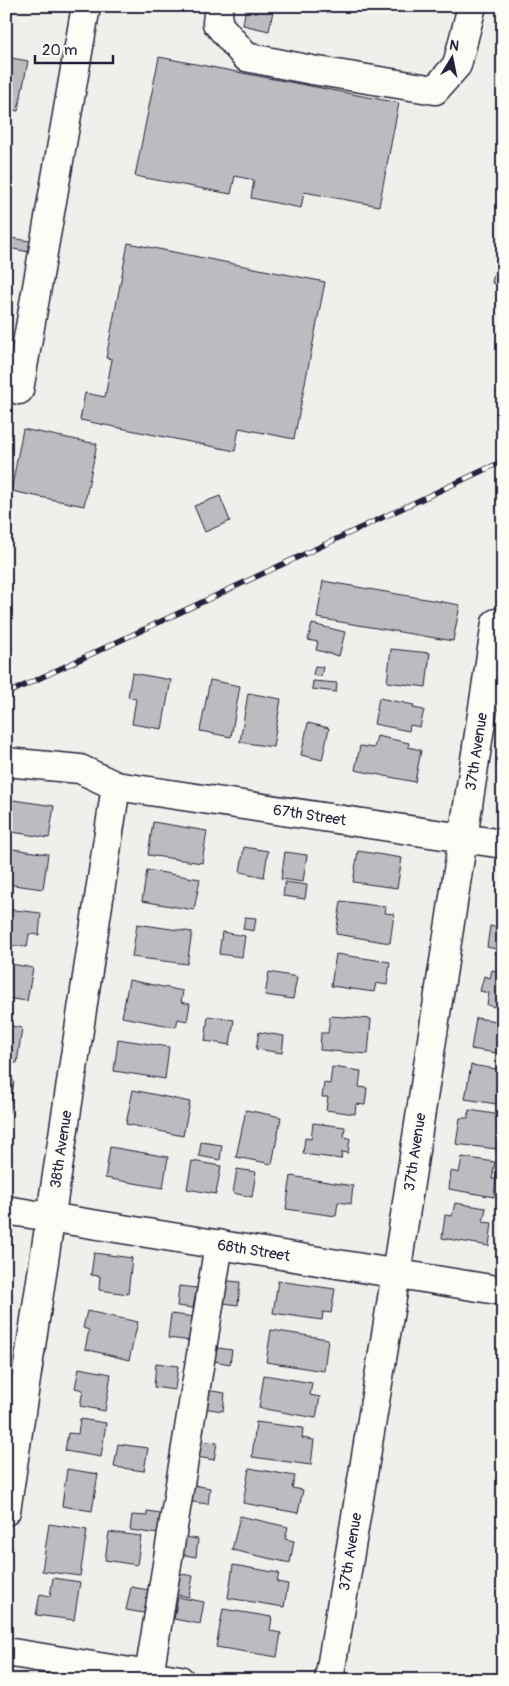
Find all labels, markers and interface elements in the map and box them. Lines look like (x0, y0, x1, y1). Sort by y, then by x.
scale bar (35, 32, 112, 64)
north arrow (426, 32, 476, 82)
text: N (448, 36, 460, 55)
text: 20 m (42, 41, 77, 60)
street label: 37th Avenue (461, 711, 492, 792)
street label: 67th Street (272, 801, 348, 831)
street label: 38th Avenue (46, 1108, 77, 1189)
street label: 37th Avenue (400, 1111, 431, 1192)
street label: 68th Street (216, 1236, 292, 1266)
street label: 37th Avenue (335, 1511, 367, 1592)

